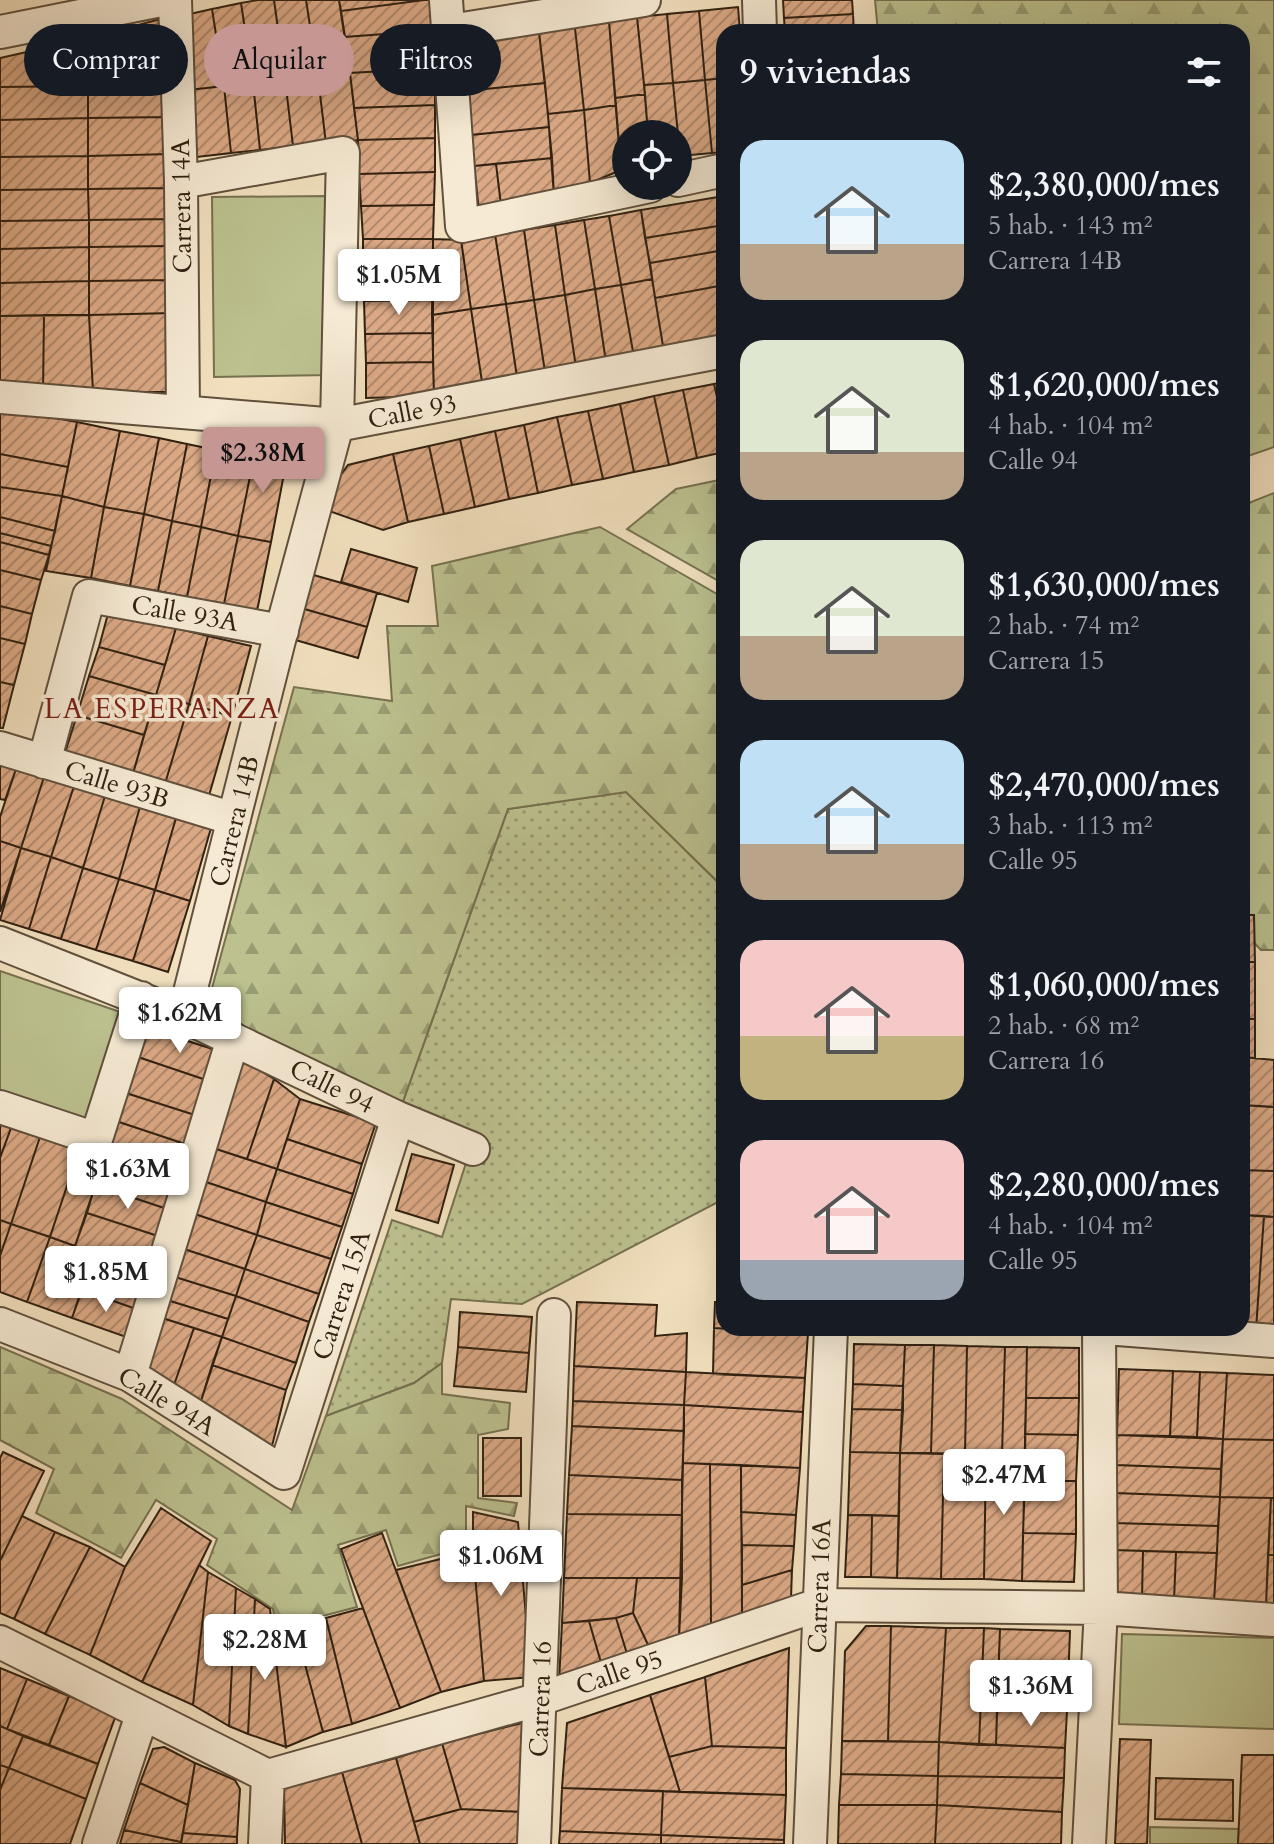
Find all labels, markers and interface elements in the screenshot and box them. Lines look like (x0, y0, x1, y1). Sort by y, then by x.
chip: Comprar (24, 24, 188, 96)
chip: Alquilar (204, 24, 354, 96)
chip: Filtros (370, 24, 501, 96)
text: 9 viviendas (740, 49, 911, 95)
icon: filters (1182, 50, 1226, 94)
map controls (612, 120, 692, 200)
button: locate (612, 120, 692, 200)
street label: Carrera 14A (163, 138, 200, 274)
text: $2,380,000/mes (988, 162, 1220, 208)
icon: home (804, 172, 900, 268)
text: 5 hab. · 143 m² (988, 208, 1153, 243)
text: Carrera 14B (988, 243, 1122, 278)
pin: $1.05M (334, 249, 464, 317)
text: $1.05M (356, 257, 442, 292)
text: $1,620,000/mes (988, 362, 1220, 408)
icon: home (804, 372, 900, 468)
street label: Calle 93 (365, 386, 460, 437)
text: 4 hab. · 104 m² (988, 408, 1153, 443)
pin: $2.38M (198, 427, 328, 495)
text: $2.38M (220, 435, 306, 470)
text: Calle 94 (988, 443, 1078, 478)
text: $1,630,000/mes (988, 562, 1220, 608)
icon: home (804, 572, 900, 668)
street label: Calle 93A (129, 587, 242, 640)
text: 2 hab. · 74 m² (988, 608, 1139, 643)
text: Carrera 15 (988, 643, 1104, 678)
district label: LA ESPERANZA (44, 690, 280, 728)
street label: Calle 93B (60, 752, 173, 817)
street label: Carrera 14B (201, 752, 268, 890)
text: $2,470,000/mes (988, 762, 1220, 808)
icon: home (804, 772, 900, 868)
text: 3 hab. · 113 m² (988, 808, 1153, 843)
text: Calle 95 (988, 843, 1078, 878)
text: $1,060,000/mes (988, 962, 1220, 1008)
icon: home (804, 972, 900, 1068)
pin: $1.62M (115, 987, 245, 1055)
text: $1.62M (137, 995, 223, 1030)
text: 2 hab. · 68 m² (988, 1008, 1139, 1043)
text: Carrera 16 (988, 1043, 1104, 1078)
street label: Calle 94 (284, 1051, 380, 1122)
pin: $1.63M (63, 1143, 193, 1211)
text: $1.63M (85, 1151, 171, 1186)
text: $2,280,000/mes (988, 1162, 1220, 1208)
icon: home (804, 1172, 900, 1268)
text: 4 hab. · 104 m² (988, 1208, 1153, 1243)
street label: Carrera 15A (304, 1225, 379, 1365)
text: Calle 95 (988, 1243, 1078, 1278)
pin: $1.85M (41, 1246, 171, 1314)
text: $1.85M (63, 1254, 149, 1289)
street label: Calle 94A (111, 1359, 223, 1445)
pin: $2.47M (939, 1449, 1069, 1517)
text: $2.47M (961, 1457, 1047, 1492)
street label: Carrera 16A (800, 1518, 839, 1654)
pin: $1.06M (436, 1530, 566, 1598)
text: $1.06M (458, 1538, 544, 1573)
pin: $2.28M (200, 1614, 330, 1682)
text: $2.28M (222, 1622, 308, 1657)
street label: Carrera 16 (521, 1640, 560, 1758)
street label: Calle 95 (571, 1641, 667, 1704)
pin: $1.36M (966, 1660, 1096, 1728)
text: $1.36M (988, 1668, 1074, 1703)

